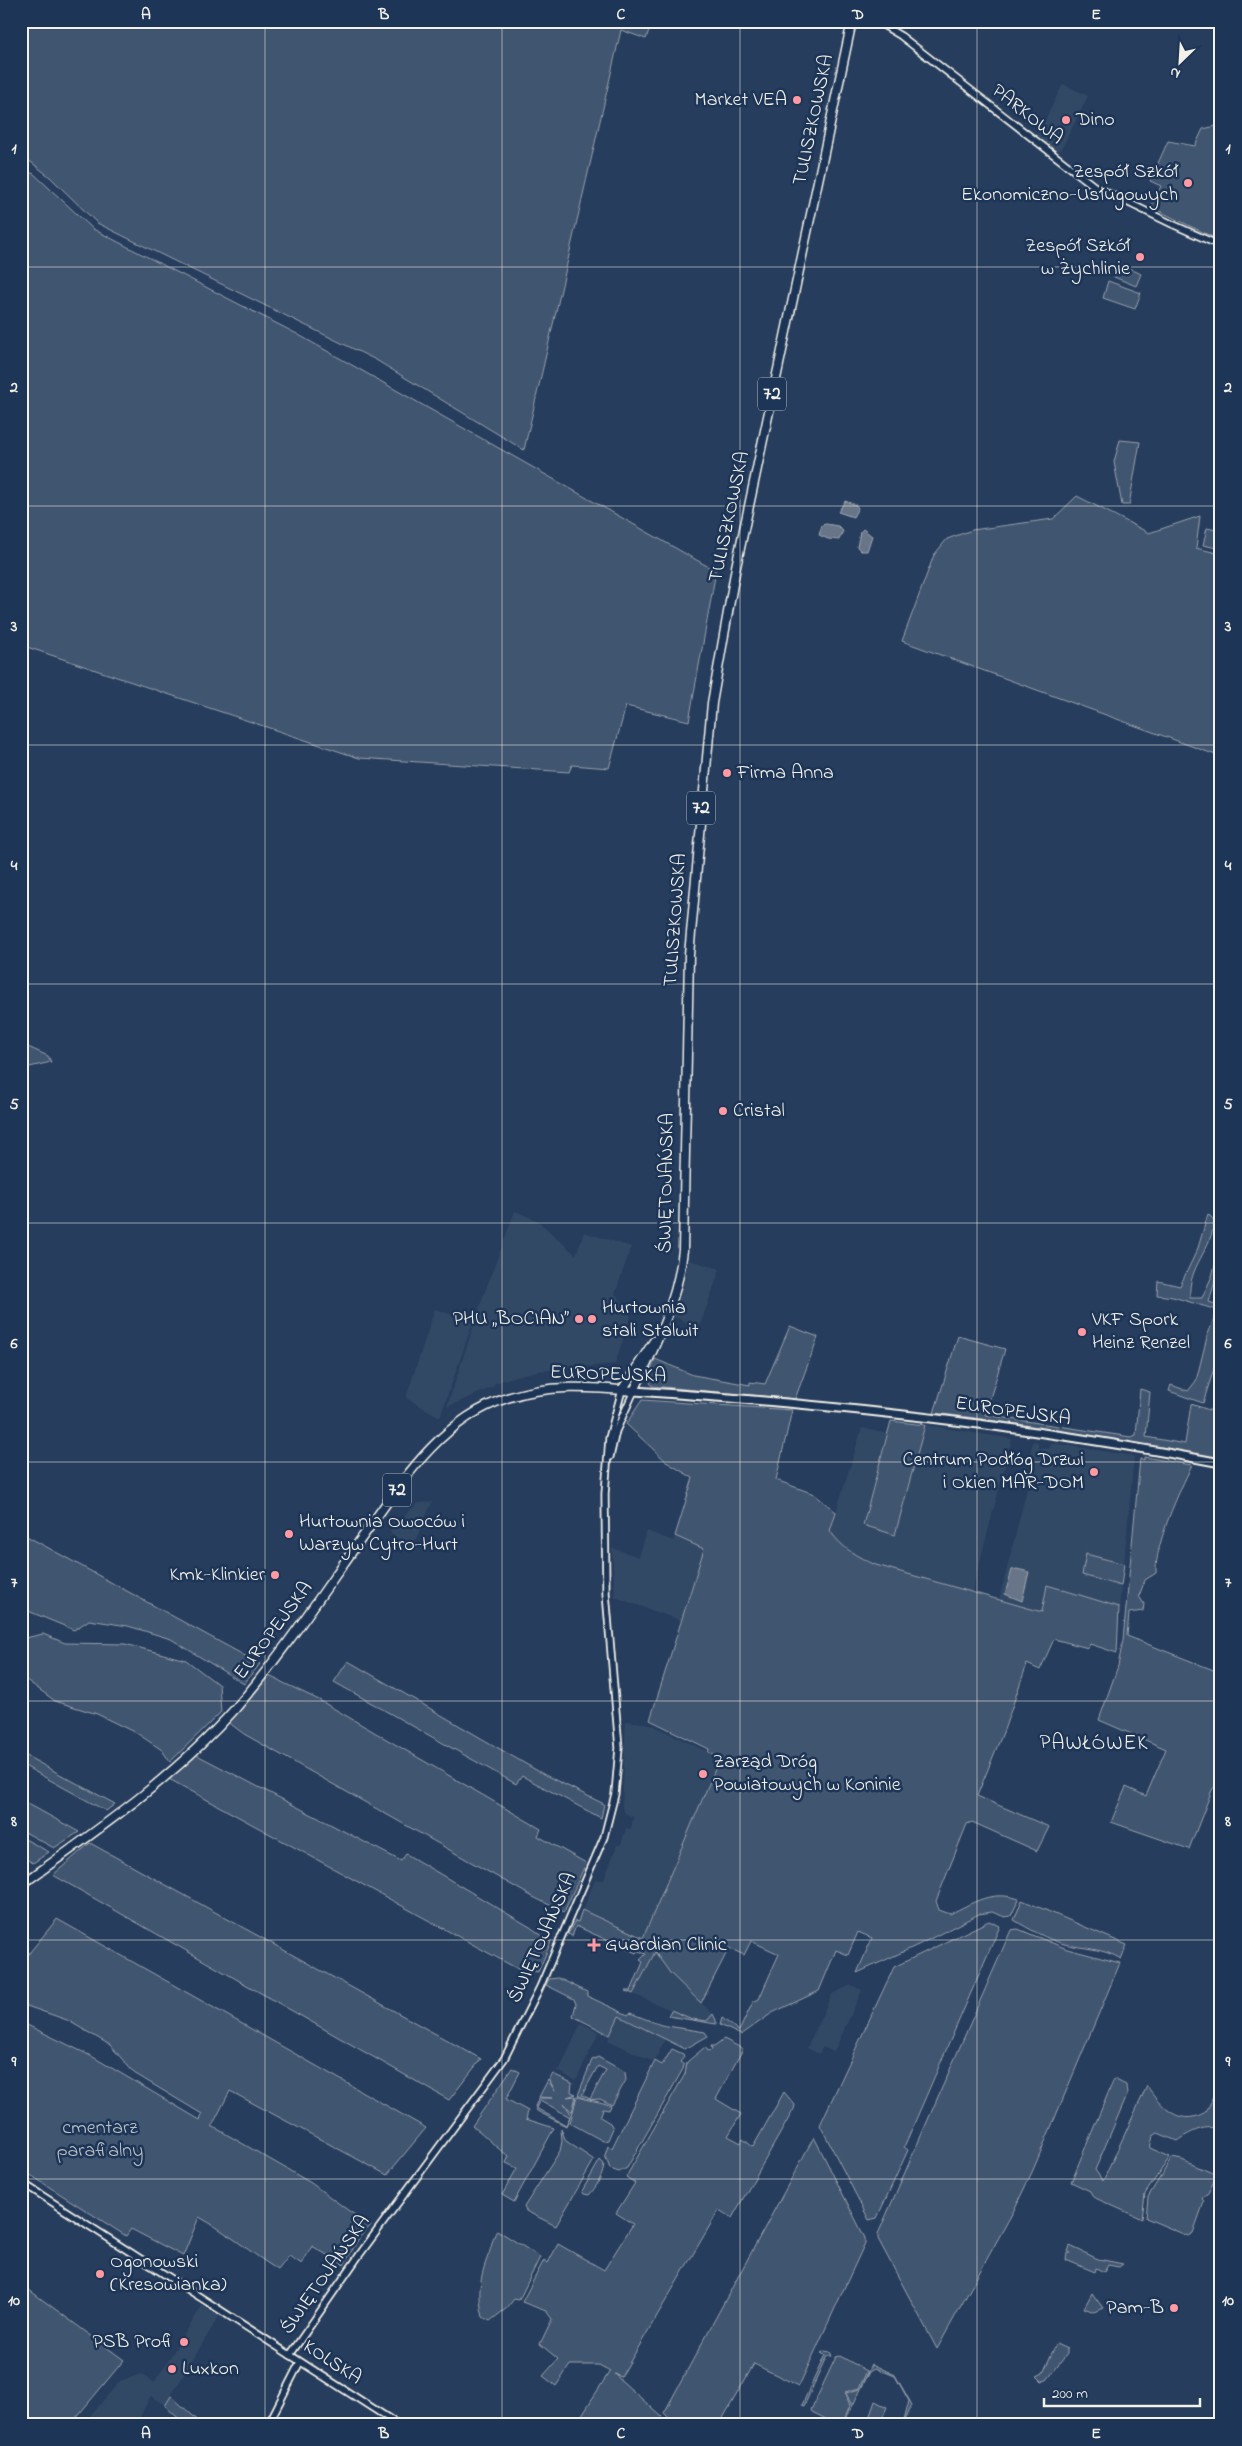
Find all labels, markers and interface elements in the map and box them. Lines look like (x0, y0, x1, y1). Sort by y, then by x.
text: A (141, 3, 151, 27)
text: B (378, 3, 390, 27)
text: C (617, 3, 626, 27)
text: D (851, 3, 864, 27)
text: E (1091, 3, 1101, 27)
north arrow (1154, 38, 1204, 88)
street label: TULISZKOWSKA (786, 52, 842, 188)
text: N (1166, 61, 1184, 84)
street label: PARKOWA (985, 78, 1069, 152)
place label: Market VEA (695, 86, 787, 115)
marker: Market VEA (791, 94, 803, 106)
place label: Dino (1075, 106, 1115, 135)
marker: Dino (1060, 114, 1072, 126)
text: 1 (11, 137, 17, 161)
text: 1 (1225, 137, 1231, 161)
place label: Zespół Szkół Ekonomiczno-Usługowych (961, 158, 1178, 211)
marker: Zespół Szkół Ekonomiczno-Usługowych (1182, 177, 1194, 189)
place label: Zespół Szkół w Żychlinie (1025, 232, 1130, 284)
marker: Zespół Szkół w Żychlinie (1134, 251, 1146, 263)
text: 2 (9, 376, 18, 400)
text: 2 (1223, 376, 1232, 400)
road number: 72 (758, 378, 786, 410)
street label: TULISZKOWSKA (702, 449, 758, 585)
text: 3 (10, 615, 18, 639)
text: 3 (1224, 615, 1232, 639)
place label: Firma Anna (736, 759, 834, 788)
marker: Firma Anna (721, 767, 733, 779)
road number: 72 (687, 791, 715, 824)
street label: TULISZKOWSKA (657, 852, 695, 988)
text: 4 (10, 854, 18, 878)
text: 4 (1224, 854, 1232, 878)
text: 5 (9, 1093, 19, 1117)
text: 5 (1223, 1093, 1233, 1117)
place label: Cristal (733, 1097, 785, 1126)
marker: Cristal (717, 1105, 729, 1117)
street label: ŚWIĘTOJAŃSKA (651, 1113, 683, 1253)
place label: Hurtownia stali Stalwit (602, 1294, 699, 1346)
place label: PHU „BOCIAN” (453, 1305, 569, 1334)
place label: VKF Spork Heinz Renzel (1091, 1306, 1190, 1358)
marker: PHU „BOCIAN” (573, 1313, 585, 1325)
marker: Hurtownia stali Stalwit (586, 1313, 598, 1325)
marker: VKF Spork Heinz Renzel (1076, 1326, 1088, 1338)
text: 6 (9, 1332, 18, 1356)
text: 6 (1223, 1332, 1232, 1356)
street label: EUROPEJSKA (549, 1358, 667, 1392)
street label: EUROPEJSKA (953, 1390, 1073, 1434)
place label: Centrum Podłóg Drzwi i Okien MAR-DOM (902, 1446, 1084, 1498)
marker: Centrum Podłóg Drzwi i Okien MAR-DOM (1088, 1466, 1100, 1478)
road number: 72 (383, 1474, 411, 1506)
place label: Hurtownia Owoców i Warzyw Cytro-Hurt (299, 1508, 465, 1560)
marker: Hurtownia Owoców i Warzyw Cytro-Hurt (283, 1528, 295, 1540)
place label: Kmk-Klinkier (169, 1561, 266, 1590)
marker: Kmk-Klinkier (269, 1569, 281, 1581)
text: 7 (11, 1571, 18, 1595)
text: 7 (1225, 1571, 1232, 1595)
street label: EUROPEJSKA (227, 1576, 321, 1686)
district label: PAWŁÓWEK (1040, 1729, 1148, 1759)
place label: Zarząd Dróg Powiatowych w Koninie (713, 1748, 901, 1800)
marker: Zarząd Dróg Powiatowych w Koninie (697, 1768, 709, 1780)
text: 8 (10, 1810, 17, 1834)
text: 8 (1224, 1810, 1231, 1834)
street label: ŚWIĘTOJAŃSKA (501, 1868, 585, 2008)
place label: Guardian Clinic (605, 1931, 727, 1960)
marker: Guardian Clinic (587, 1938, 601, 1952)
text: 9 (11, 2050, 17, 2074)
text: 9 (1225, 2050, 1231, 2074)
park label: cmentarz parafialny (57, 2114, 143, 2166)
street label: ŚWIĘTOJAŃSKA (274, 2209, 378, 2341)
place label: Ogonowski (Kresowianka) (110, 2248, 227, 2300)
marker: Ogonowski (Kresowianka) (94, 2268, 106, 2280)
text: 10 (8, 2289, 20, 2313)
text: 10 (1222, 2289, 1234, 2313)
place label: Pam-B (1106, 2294, 1164, 2323)
marker: Pam-B (1168, 2302, 1180, 2314)
place label: PSB Profi (92, 2328, 174, 2357)
street label: KOLSKA (297, 2333, 367, 2393)
marker: PSB Profi (178, 2336, 190, 2348)
place label: Luxkon (182, 2355, 239, 2384)
marker: Luxkon (166, 2363, 178, 2375)
scale bar (1044, 2376, 1201, 2408)
text: 200 m (1052, 2383, 1088, 2405)
text: A (141, 2422, 151, 2446)
text: B (378, 2422, 390, 2446)
text: C (617, 2422, 626, 2446)
text: D (851, 2422, 864, 2446)
text: E (1091, 2422, 1101, 2446)

